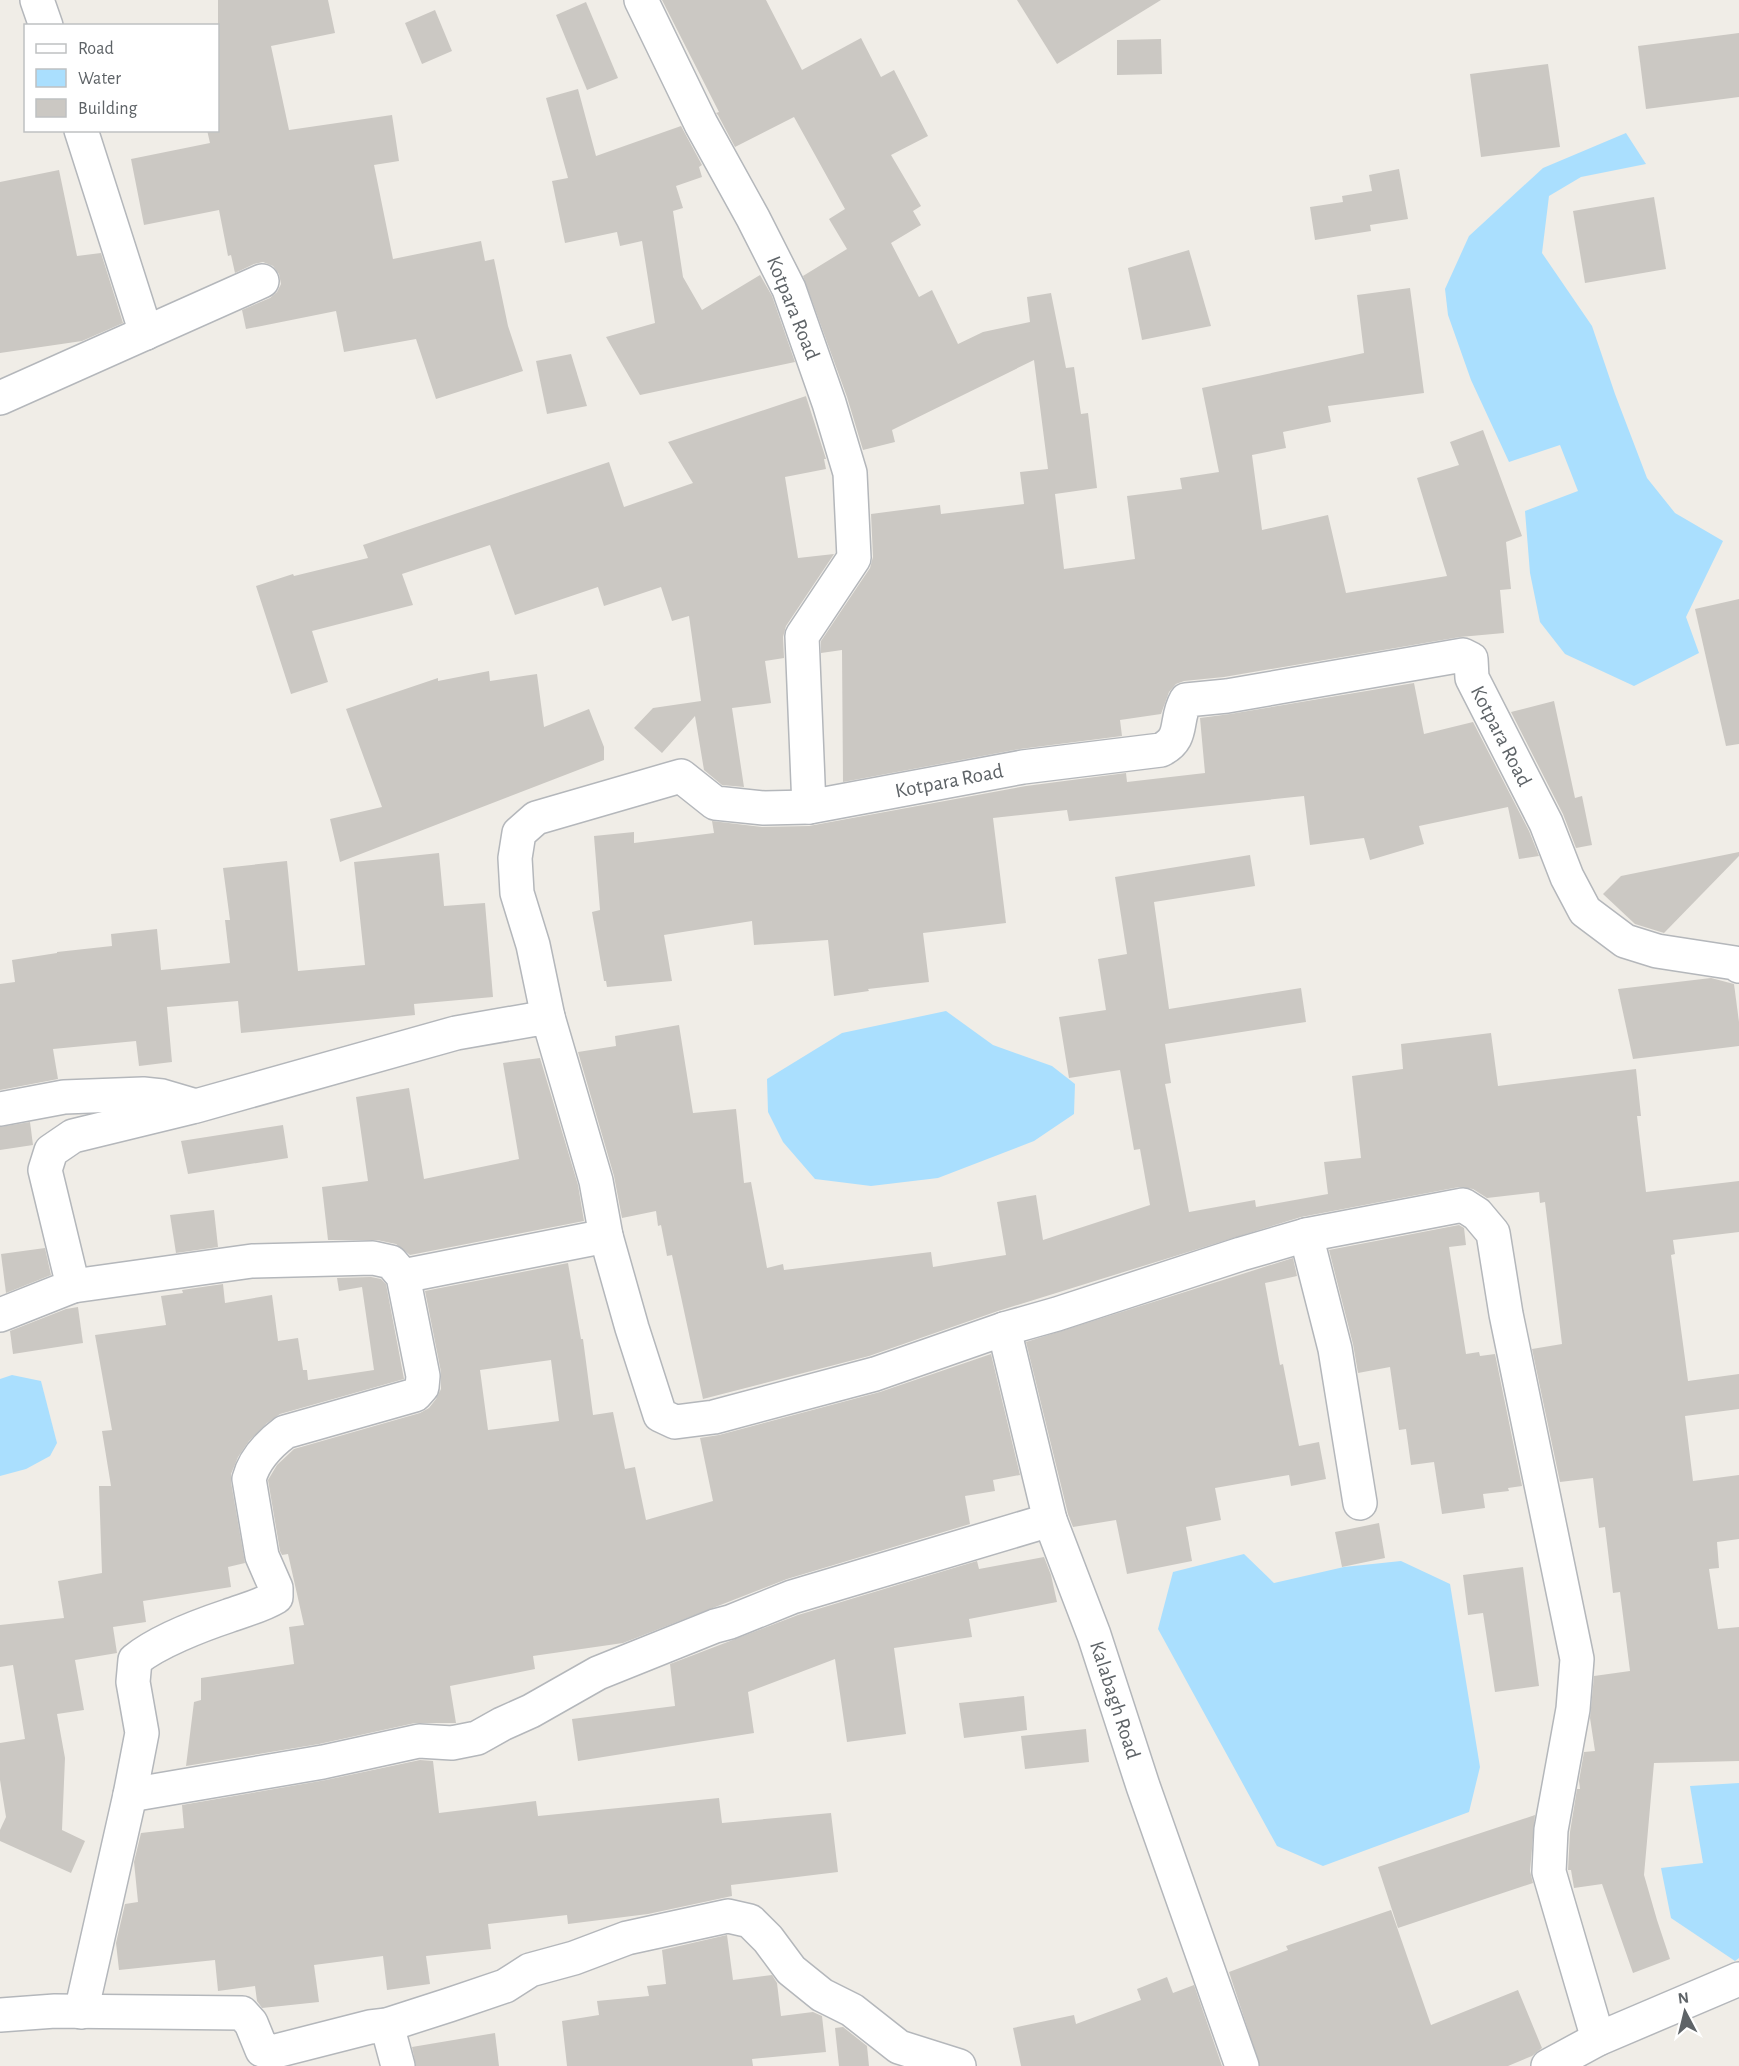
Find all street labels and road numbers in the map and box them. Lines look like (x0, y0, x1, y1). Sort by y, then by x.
street label: Kotpara Road (763, 253, 823, 363)
street label: Kotpara Road (1467, 682, 1535, 790)
street label: Kotpara Road (893, 760, 1005, 802)
street label: Kalabagh Road (1086, 1638, 1144, 1762)

